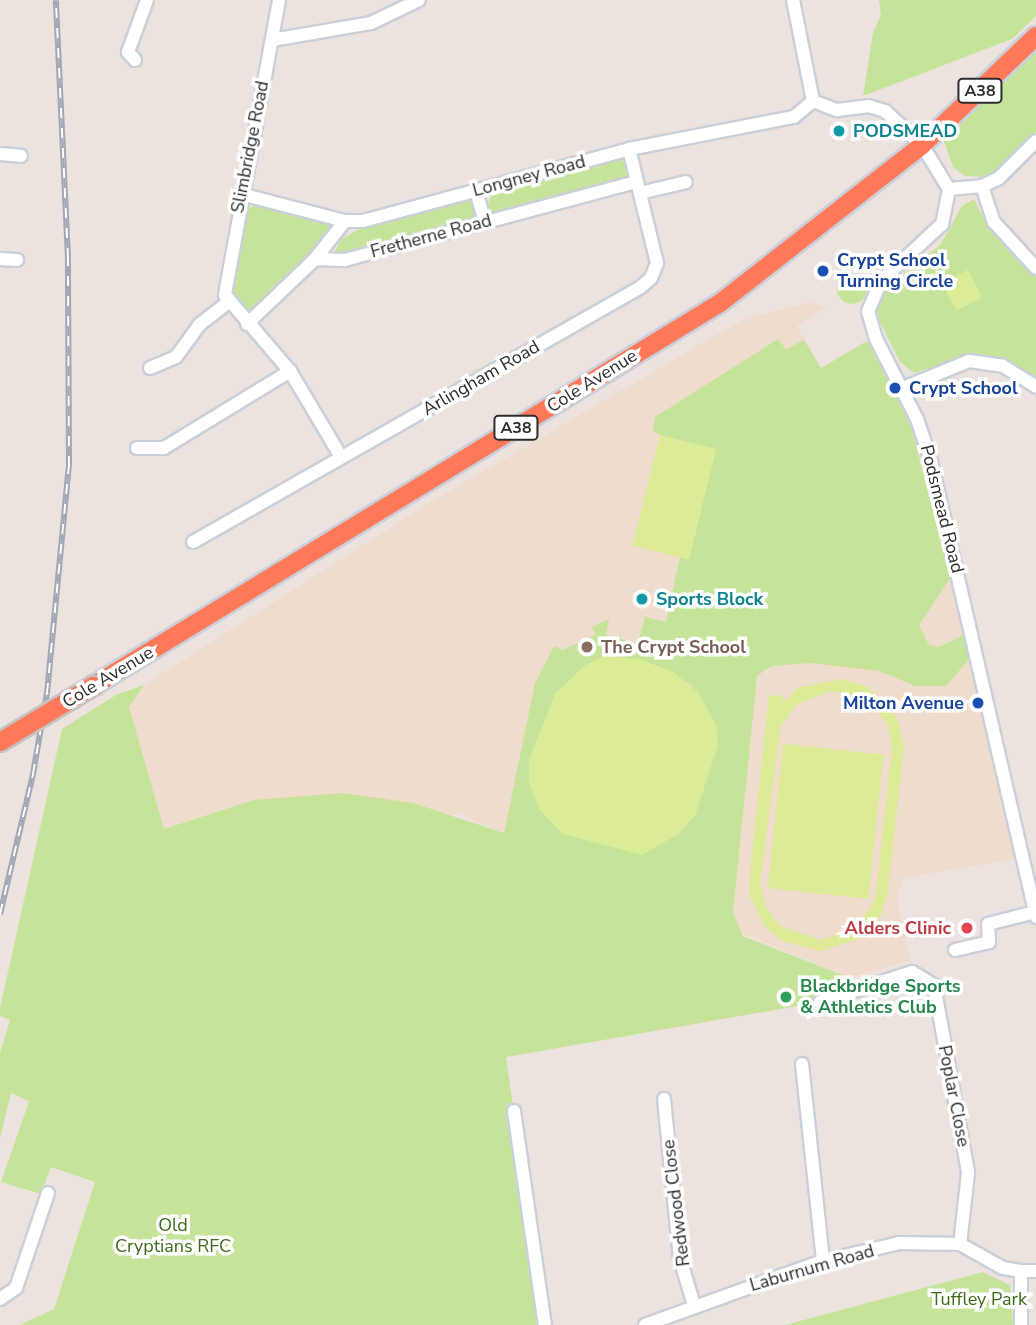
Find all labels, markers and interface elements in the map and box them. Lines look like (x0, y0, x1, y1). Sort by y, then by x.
road number: A38 (957, 78, 1003, 104)
street label: Slimbridge Road (227, 79, 273, 215)
place label: PODSMEAD (853, 120, 957, 142)
marker: PODSMEAD (831, 123, 847, 139)
street label: Longney Road (470, 151, 588, 201)
street label: Fretherne Road (368, 209, 494, 263)
place label: Crypt School Turning Circle (837, 250, 953, 292)
marker: Crypt School Turning Circle (815, 263, 831, 279)
street label: Arlingham Road (419, 336, 543, 420)
street label: Cole Avenue (543, 345, 641, 417)
place label: Crypt School (909, 377, 1018, 399)
marker: Crypt School (887, 380, 903, 396)
road number: A38 (493, 416, 539, 440)
street label: Podsmead Road (916, 443, 968, 575)
place label: Sports Block (656, 588, 763, 610)
marker: Sports Block (634, 591, 650, 607)
place label: The Crypt School (601, 636, 746, 658)
marker: The Crypt School (579, 639, 595, 655)
street label: Cole Avenue (59, 641, 157, 713)
place label: Milton Avenue (843, 692, 964, 714)
marker: Milton Avenue (970, 695, 986, 711)
place label: Alders Clinic (845, 917, 951, 939)
marker: Alders Clinic (957, 918, 977, 938)
place label: Blackbridge Sports & Athletics Club (800, 976, 961, 1018)
marker: Blackbridge Sports & Athletics Club (778, 989, 794, 1005)
street label: Poplar Close (934, 1043, 974, 1149)
street label: Redwood Close (658, 1138, 694, 1268)
park label: Old Cryptians RFC (115, 1215, 231, 1258)
street label: Laburnum Road (747, 1240, 877, 1296)
park label: Tuffley Park (931, 1288, 1027, 1310)

